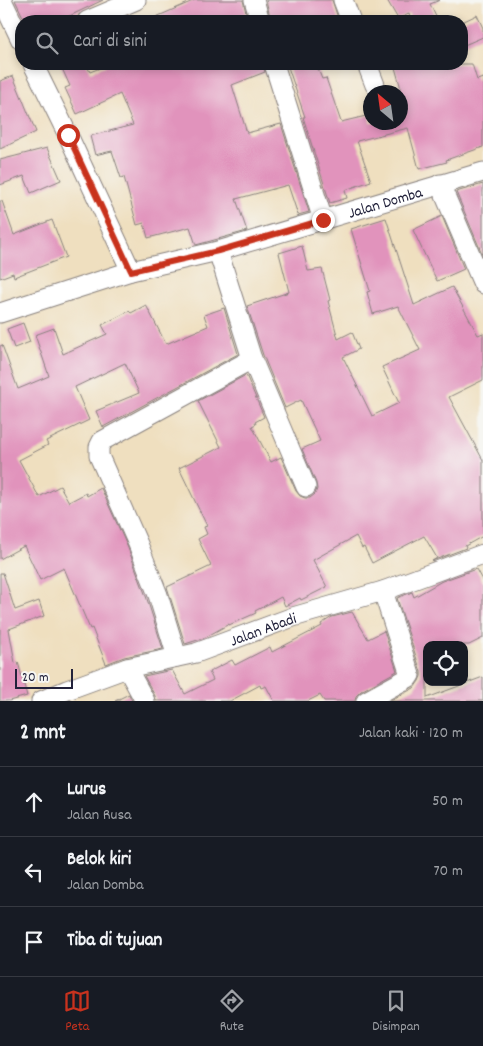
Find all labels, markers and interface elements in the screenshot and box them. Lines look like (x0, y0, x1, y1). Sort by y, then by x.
search box (15, 15, 468, 70)
icon: search (33, 29, 61, 57)
text: Cari di sini (73, 29, 147, 56)
north arrow (363, 85, 408, 130)
route start (57, 124, 80, 147)
street label: Jalan Domba (346, 182, 426, 226)
route end (312, 209, 335, 232)
street label: Jalan Abadi (227, 608, 299, 653)
map controls (423, 641, 468, 686)
button: locate (423, 641, 468, 686)
scale bar (15, 666, 72, 689)
text: 20 m (22, 668, 49, 688)
text: 2 mnt (20, 719, 66, 749)
text: Jalan kaki · 120 m (359, 722, 463, 745)
text: Lurus (67, 777, 106, 804)
icon: ahead (20, 788, 48, 816)
text: 50 m (432, 790, 463, 813)
text: Jalan Rusa (67, 804, 132, 827)
text: Belok kiri (67, 847, 131, 874)
icon: left (20, 858, 48, 886)
text: 70 m (433, 860, 463, 883)
text: Jalan Domba (67, 874, 144, 897)
icon: arrive (20, 928, 48, 956)
text: Tiba di tujuan (67, 928, 162, 955)
tab: Peta (63, 987, 91, 1037)
tab: Rute (218, 987, 246, 1037)
tab: Disimpan (372, 987, 420, 1037)

